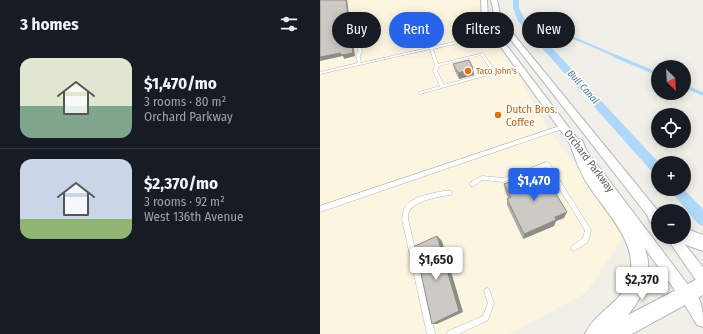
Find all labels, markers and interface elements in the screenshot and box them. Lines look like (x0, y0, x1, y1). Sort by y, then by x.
chip: Buy (332, 12, 381, 48)
chip: Rent (389, 12, 444, 48)
chip: Filters (452, 12, 514, 48)
chip: New (522, 12, 575, 48)
icon: filters (278, 13, 300, 35)
text: 3 homes (20, 14, 79, 35)
north arrow (651, 60, 691, 100)
map controls (651, 60, 691, 244)
marker: Taco John's (463, 66, 473, 76)
place label: Taco John's (476, 66, 517, 76)
water label: Bull Canal (565, 68, 602, 107)
text: $1,470/mo (144, 73, 217, 94)
icon: home (52, 74, 100, 122)
text: 3 rooms · 80 m² (144, 94, 226, 109)
place label: Dutch Bros. Coffee (506, 103, 557, 129)
button: locate (651, 108, 691, 148)
text: Orchard Parkway (144, 109, 233, 124)
marker: Dutch Bros. Coffee (493, 110, 503, 120)
street label: Orchard Parkway (561, 127, 617, 195)
button: + (651, 156, 691, 196)
pin: $1,470 (501, 168, 567, 202)
text: $2,370/mo (144, 173, 218, 194)
text: $1,470 (517, 173, 551, 188)
icon: home (52, 175, 100, 223)
text: 3 rooms · 92 m² (144, 194, 225, 209)
button: − (651, 204, 691, 244)
text: West 136th Avenue (144, 209, 244, 224)
pin: $1,650 (403, 247, 469, 281)
text: $1,650 (419, 252, 453, 267)
pin: $2,370 (609, 267, 675, 301)
text: $2,370 (625, 272, 659, 287)

